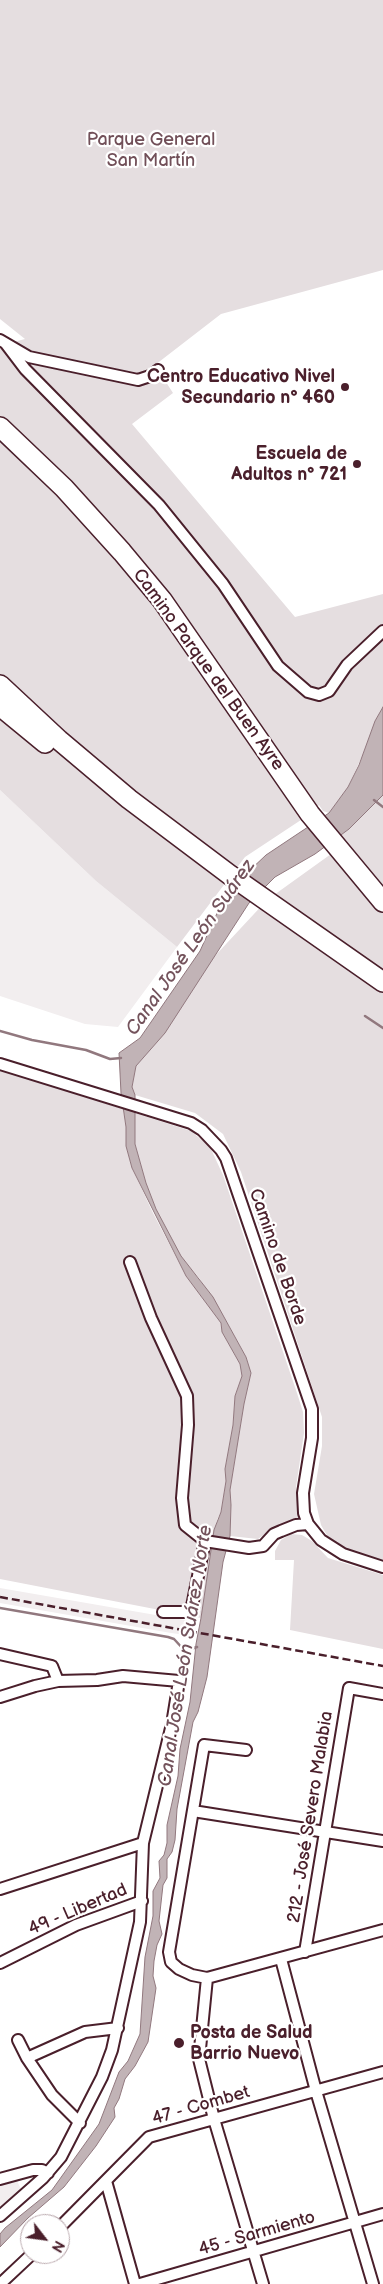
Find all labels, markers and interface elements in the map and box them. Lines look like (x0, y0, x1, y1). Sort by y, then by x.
park label: Parque General San Martín (87, 129, 215, 172)
place label: Centro Educativo Nivel Secundario nº 460 (147, 366, 335, 408)
marker: Centro Educativo Nivel Secundario nº 460 (339, 381, 351, 393)
place label: Escuela de Adultos nº 721 (231, 443, 347, 486)
marker: Escuela de Adultos nº 721 (351, 458, 363, 470)
street label: Camino Parque del Buen Ayre (128, 565, 288, 775)
water label: Canal José León Suárez (122, 856, 260, 1040)
street label: Camino de Borde (244, 1186, 310, 1328)
water label: Canal José León Suárez Norte (154, 1524, 218, 1788)
street label: 212 - José Severo Malabia (284, 1710, 338, 1924)
street label: 49 - Libertad (25, 1879, 131, 1941)
place label: Posta de Salud Barrio Nuevo (190, 2022, 313, 2064)
marker: Posta de Salud Barrio Nuevo (172, 2036, 186, 2050)
street label: 47 - Combet (150, 2082, 252, 2130)
street label: 45 - Sarmiento (196, 2207, 318, 2261)
north arrow (20, 2214, 70, 2264)
text: N (48, 2237, 68, 2255)

